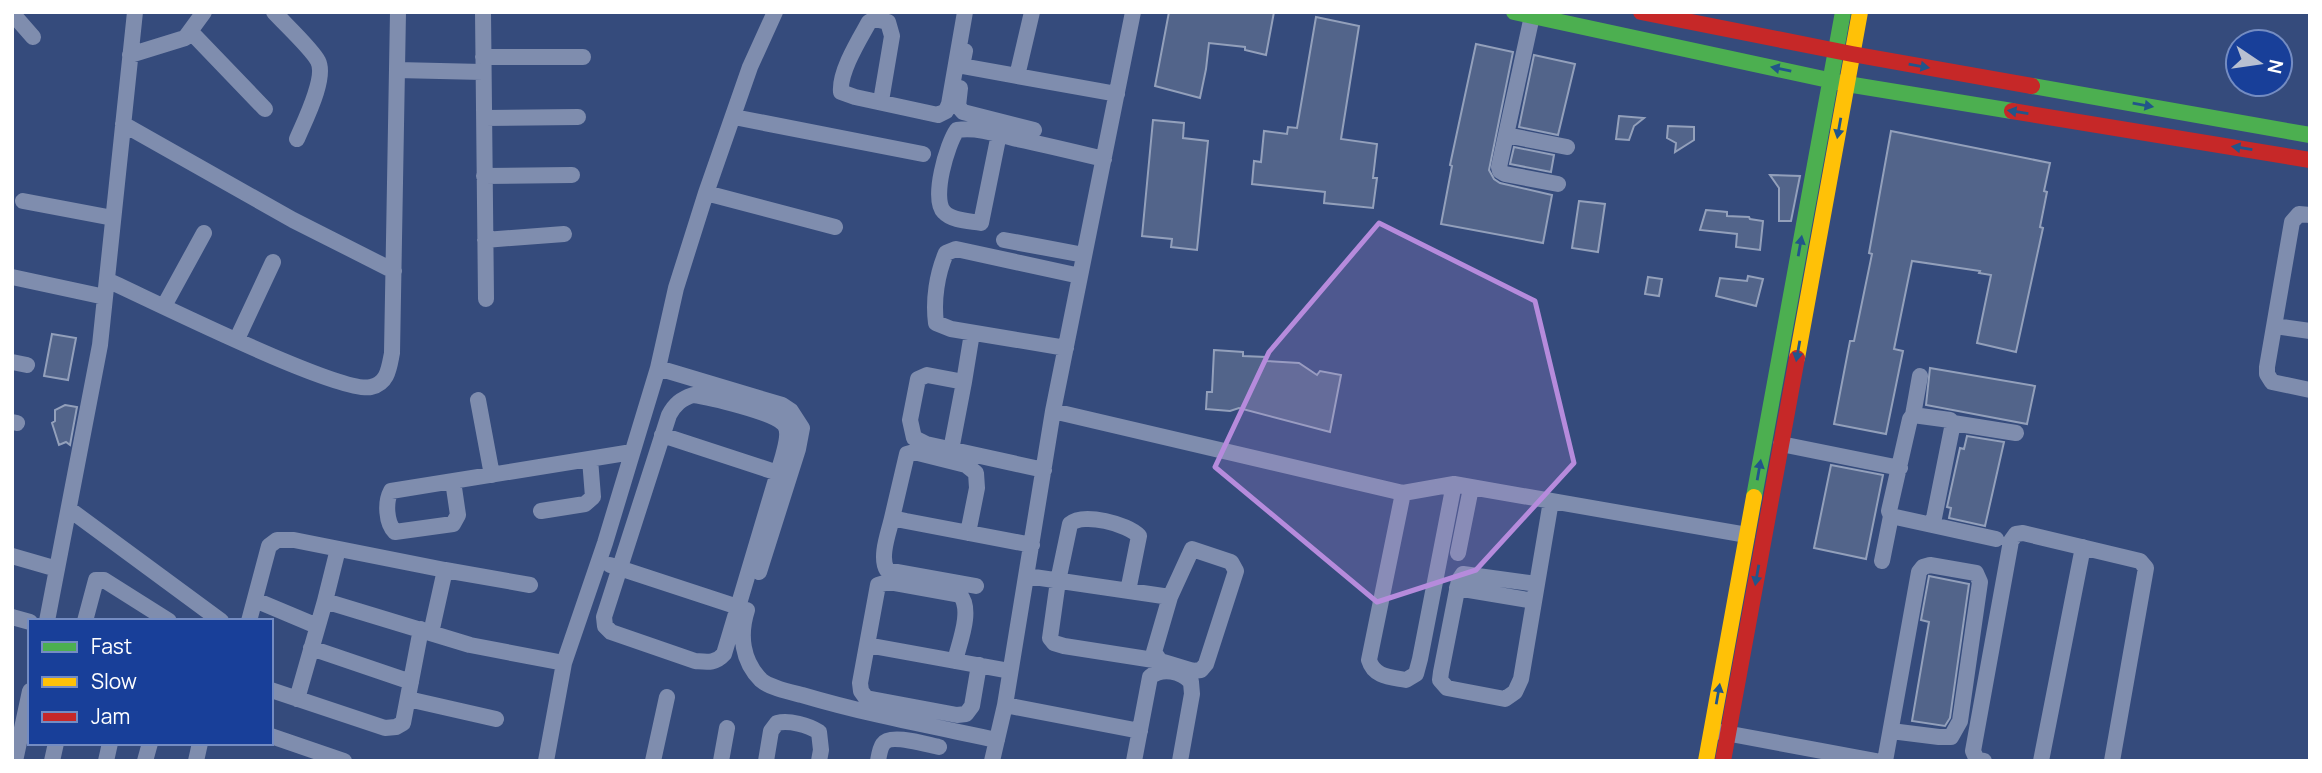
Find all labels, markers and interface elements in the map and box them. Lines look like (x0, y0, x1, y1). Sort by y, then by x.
north arrow (2224, 28, 2294, 98)
text: N (2261, 57, 2290, 76)
one-way arrow (1908, 61, 1930, 72)
one-way arrow (1770, 64, 1792, 75)
one-way arrow (2132, 100, 2154, 111)
one-way arrow (2007, 106, 2029, 117)
one-way arrow (1833, 117, 1844, 139)
one-way arrow (2231, 142, 2253, 153)
one-way arrow (1795, 235, 1806, 257)
one-way arrow (1792, 341, 1803, 363)
one-way arrow (1754, 459, 1765, 481)
one-way arrow (1752, 564, 1763, 586)
legend (28, 619, 273, 745)
text: Fast (91, 632, 132, 660)
text: Slow (91, 667, 137, 695)
one-way arrow (1713, 683, 1724, 705)
text: Jam (91, 702, 130, 730)

